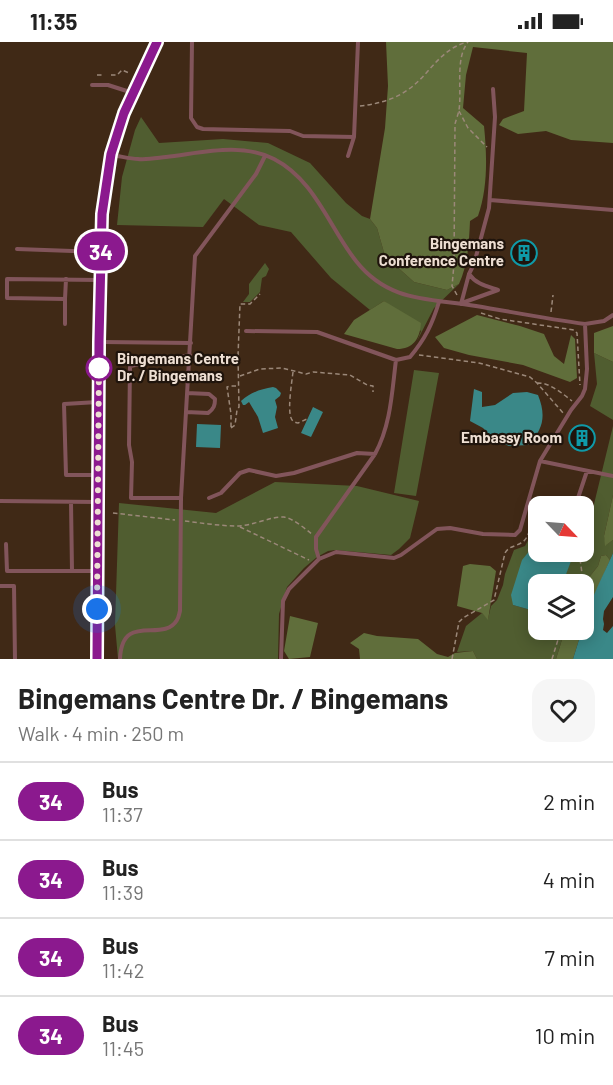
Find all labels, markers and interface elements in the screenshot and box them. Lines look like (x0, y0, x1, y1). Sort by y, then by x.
text: 11:35 (30, 8, 77, 34)
line badge: 34 (74, 232, 128, 270)
place label: Bingemans Conference Centre (379, 234, 504, 269)
building icon: Bingemans Conference Centre (509, 238, 539, 268)
text: 34 (89, 239, 113, 264)
place label: Bingemans Centre Dr. / Bingemans (117, 349, 239, 384)
marker: Bingemans Centre Dr. / Bingemans (86, 355, 112, 381)
building icon: Embassy Room (567, 423, 597, 453)
place label: Embassy Room (461, 428, 562, 446)
north arrow (528, 496, 594, 562)
map controls (528, 496, 594, 640)
button: layers (528, 574, 594, 640)
your location (82, 594, 112, 624)
button: heart (532, 679, 595, 742)
text: Bingemans Centre Dr. / Bingemans (18, 681, 448, 715)
text: Walk · 4 min · 250 m (18, 721, 184, 745)
text: Bus (102, 776, 139, 802)
text: 2 min (543, 788, 595, 814)
text: 34 (39, 789, 63, 814)
text: 11:37 (102, 802, 143, 826)
text: Bus (102, 854, 139, 880)
text: 4 min (543, 866, 595, 892)
text: 34 (39, 867, 63, 892)
text: 11:39 (102, 880, 144, 904)
text: Bus (102, 932, 139, 958)
text: 7 min (545, 944, 595, 970)
text: 34 (39, 945, 63, 970)
text: 11:42 (102, 958, 145, 982)
text: Bus (102, 1010, 139, 1036)
text: 10 min (535, 1022, 595, 1048)
text: 34 (39, 1023, 63, 1048)
text: 11:45 (102, 1036, 144, 1060)

